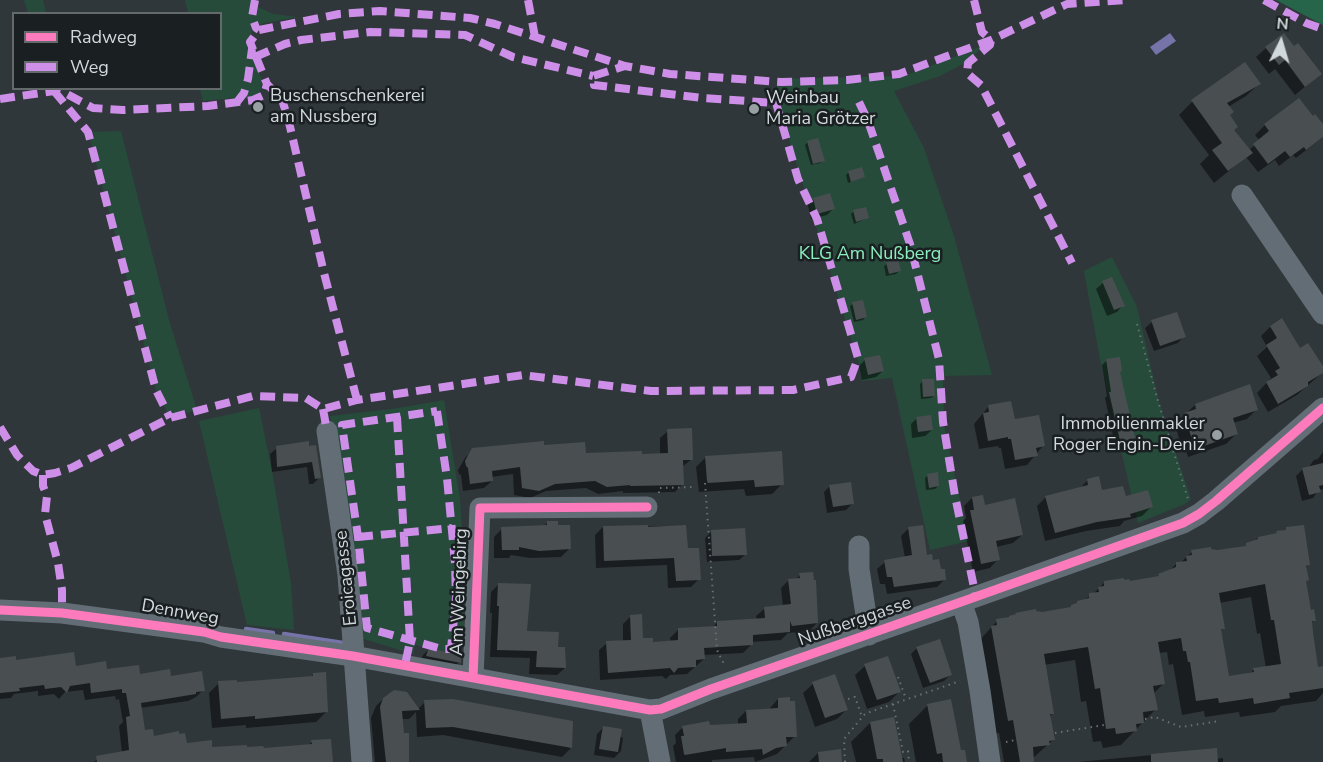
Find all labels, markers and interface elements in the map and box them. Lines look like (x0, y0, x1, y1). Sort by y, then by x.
legend (12, 12, 222, 90)
north arrow (1251, 12, 1311, 72)
text: N (1276, 13, 1289, 36)
text: Radweg (70, 25, 137, 49)
text: Weg (70, 55, 109, 79)
place label: Buschenschenkerei am Nussberg (270, 86, 425, 128)
place label: Weinbau Maria Grötzer (766, 88, 876, 130)
marker: Buschenschenkerei am Nussberg (251, 100, 265, 114)
marker: Weinbau Maria Grötzer (747, 102, 761, 116)
park label: KLG Am Nußberg (799, 244, 941, 266)
place label: Immobilienmakler Roger Engin-Deniz (1053, 414, 1205, 456)
marker: Immobilienmakler Roger Engin-Deniz (1210, 428, 1224, 442)
street label: Am Weingebirg (447, 528, 473, 656)
street label: Eroicagasse (331, 529, 363, 627)
street label: Nußberggasse (796, 593, 914, 651)
street label: Dennweg (140, 596, 220, 630)

